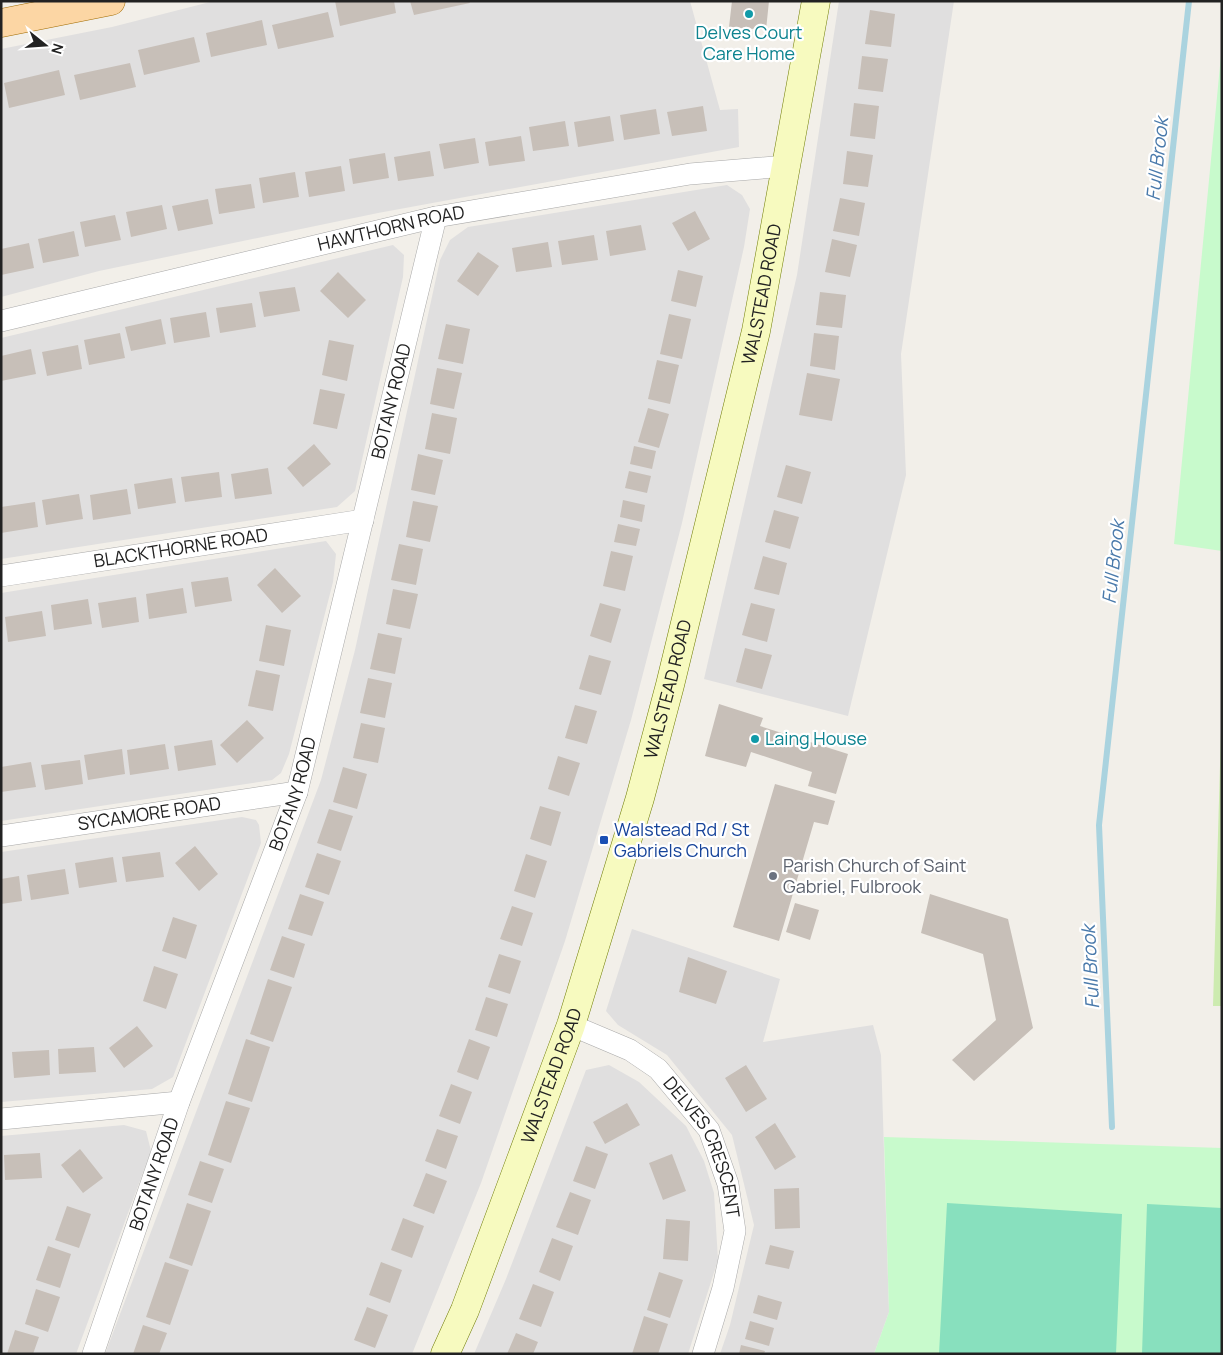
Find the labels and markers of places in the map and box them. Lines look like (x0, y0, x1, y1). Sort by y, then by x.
marker: Delves Court Care Home (743, 8, 755, 20)
place label: Delves Court Care Home (695, 20, 803, 65)
place label: Laing House (765, 726, 867, 750)
marker: Laing House (749, 733, 761, 745)
place label: Walstead Rd / St Gabriels Church (614, 817, 750, 862)
marker: Walstead Rd / St Gabriels Church (598, 834, 610, 846)
place label: Parish Church of Saint Gabriel, Fulbrook (783, 853, 967, 898)
marker: Parish Church of Saint Gabriel, Fulbrook (767, 870, 779, 882)

